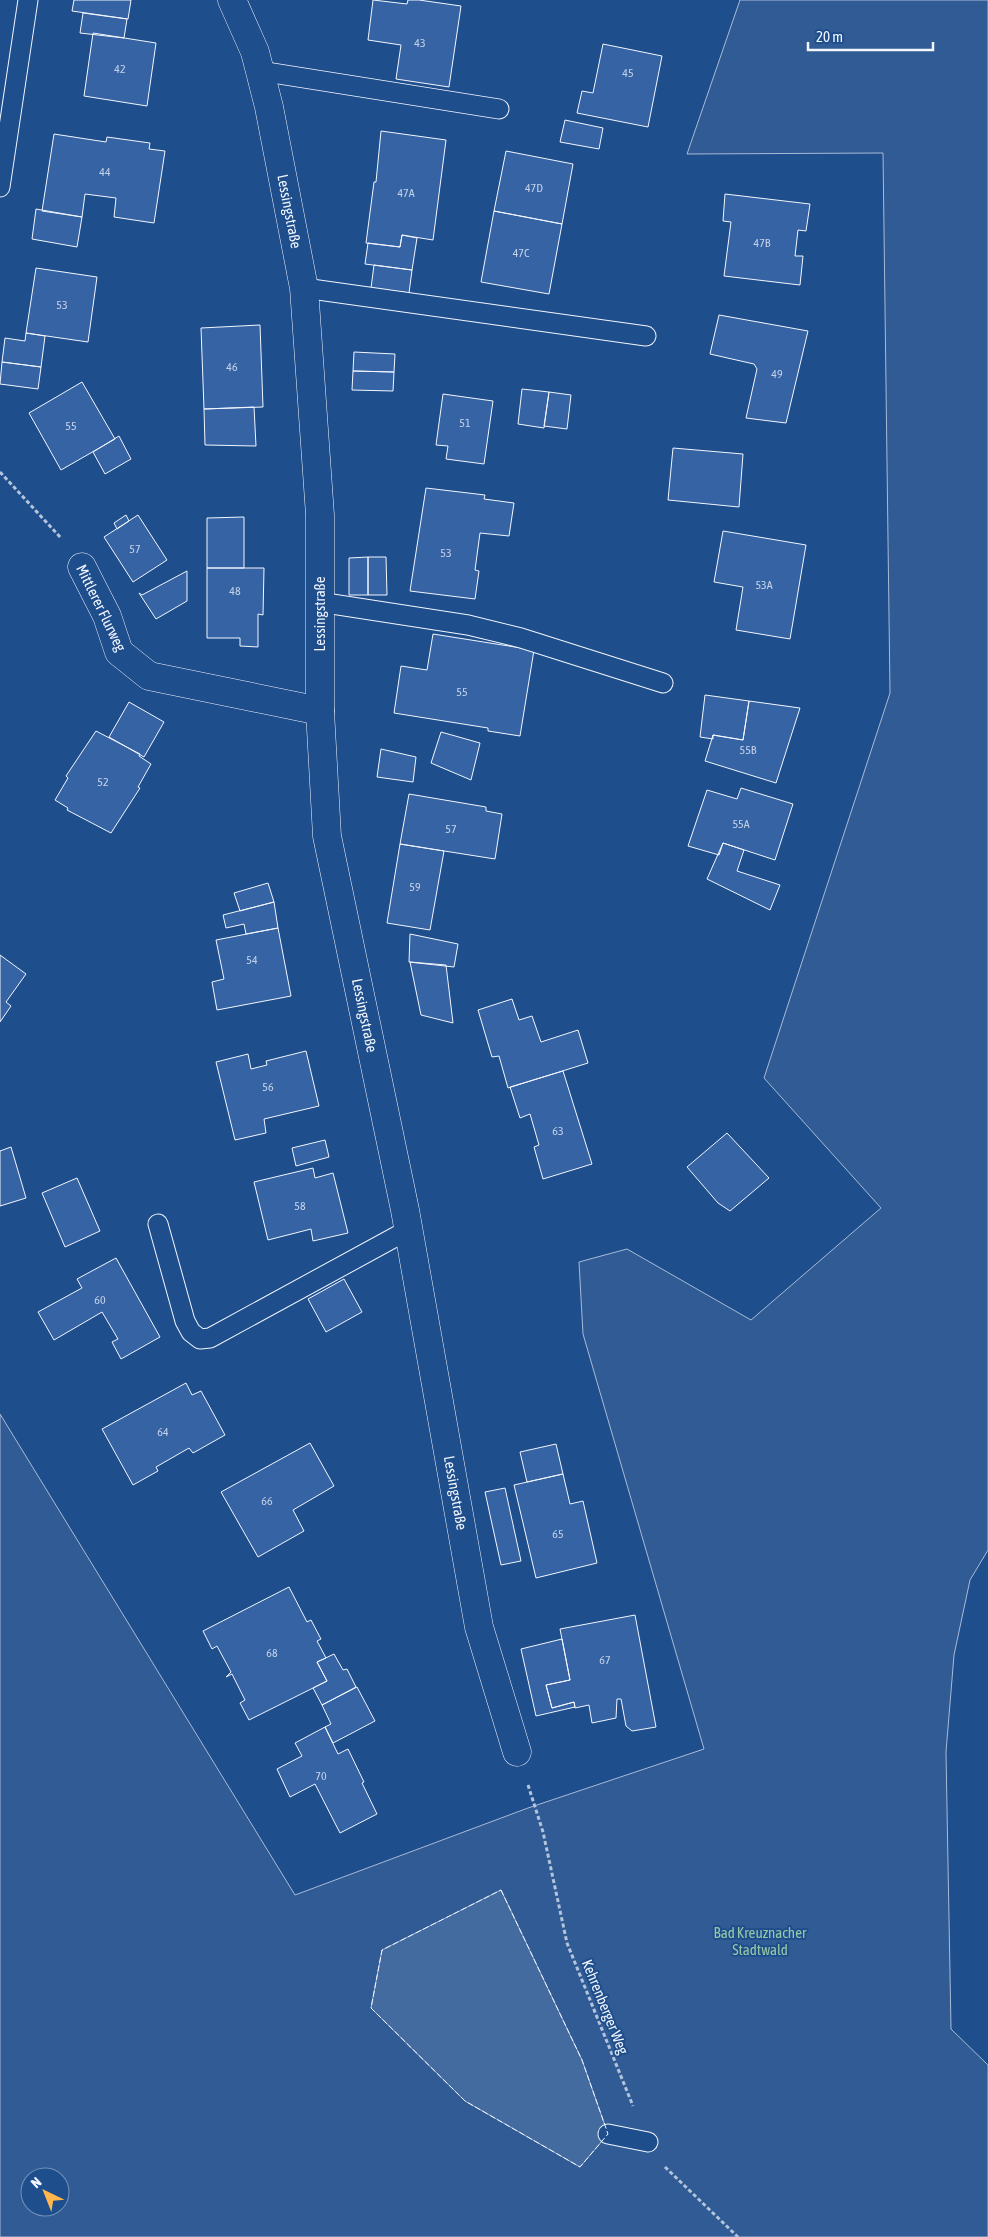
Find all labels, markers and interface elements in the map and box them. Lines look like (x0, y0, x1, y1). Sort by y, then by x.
scale bar (808, 20, 933, 52)
text: 20 m (816, 28, 843, 45)
house number: 43 (414, 36, 426, 50)
house number: 42 (114, 62, 126, 76)
house number: 45 (622, 66, 634, 80)
house number: 44 (99, 165, 111, 179)
street label: Lessingstraße (274, 173, 305, 250)
house number: 47D (525, 181, 543, 195)
house number: 47A (397, 186, 415, 200)
house number: 47B (754, 236, 771, 250)
house number: 47C (513, 246, 530, 260)
house number: 53 (56, 298, 68, 312)
house number: 46 (226, 360, 238, 374)
house number: 49 (771, 367, 783, 381)
house number: 51 (459, 416, 471, 430)
house number: 55 (65, 419, 77, 433)
house number: 57 (129, 542, 141, 556)
house number: 53 (440, 546, 452, 560)
street label: Mittlerer Flurweg (73, 562, 130, 654)
street label: Lessingstraße (311, 576, 328, 651)
house number: 53A (755, 578, 773, 592)
house number: 48 (229, 584, 241, 598)
house number: 55 (456, 685, 468, 699)
house number: 55B (740, 743, 757, 757)
house number: 52 (97, 775, 109, 789)
house number: 55A (732, 817, 750, 831)
house number: 57 (445, 822, 457, 836)
house number: 59 (409, 880, 421, 894)
house number: 54 (246, 953, 258, 967)
street label: Lessingstraße (349, 977, 381, 1054)
house number: 56 (262, 1080, 274, 1094)
house number: 63 (552, 1124, 564, 1138)
house number: 58 (294, 1199, 306, 1213)
house number: 60 (94, 1293, 106, 1307)
house number: 64 (157, 1425, 169, 1439)
street label: Lessingstraße (441, 1454, 471, 1531)
house number: 66 (261, 1494, 273, 1508)
house number: 65 (552, 1527, 564, 1541)
house number: 68 (266, 1646, 278, 1660)
house number: 67 (599, 1653, 611, 1667)
house number: 70 (315, 1769, 327, 1783)
park label: Bad Kreuznacher Stadtwald (714, 1924, 807, 1958)
street label: Kehrenberger Weg (579, 1957, 632, 2057)
north arrow (20, 2167, 70, 2217)
text: N (28, 2174, 45, 2191)

